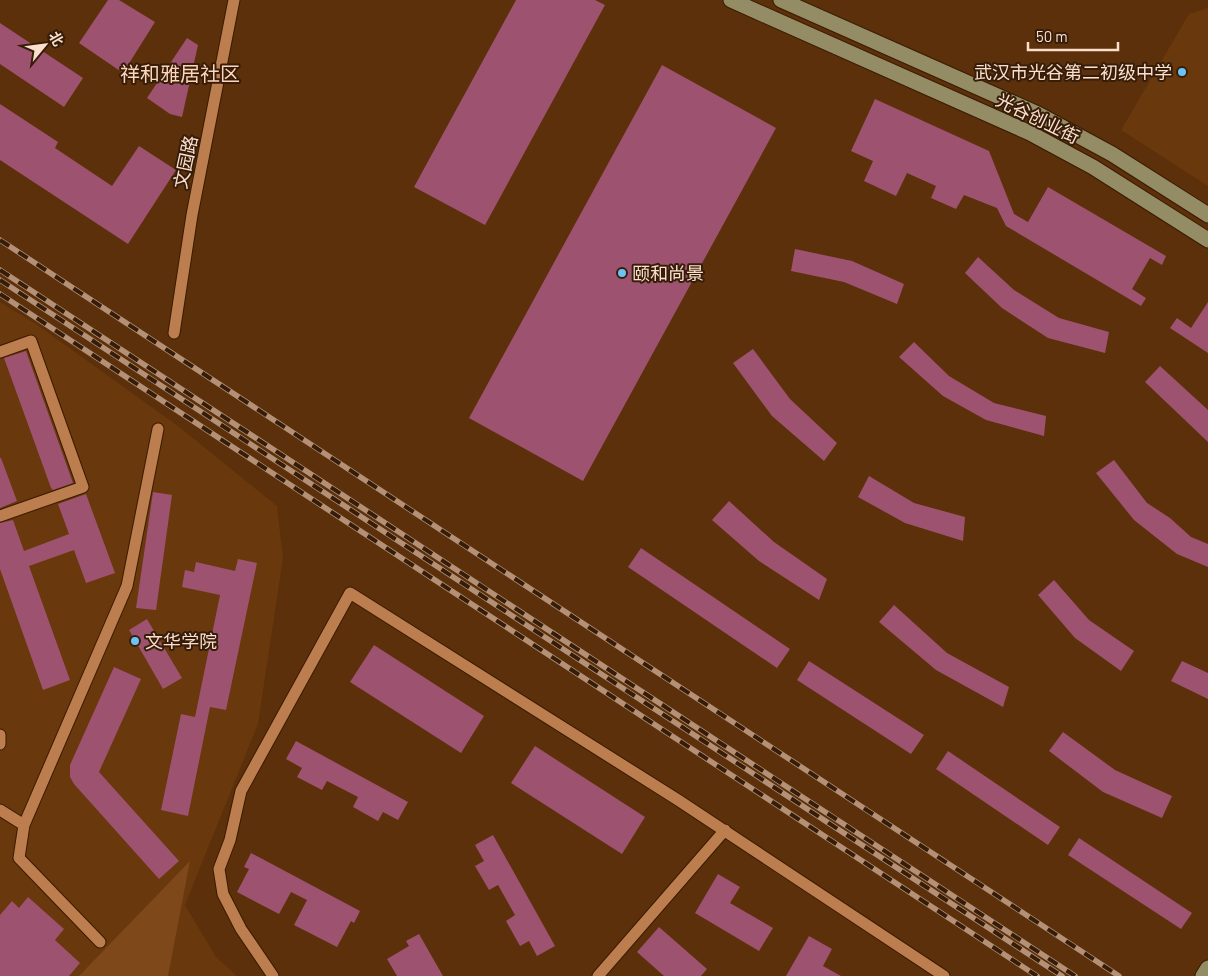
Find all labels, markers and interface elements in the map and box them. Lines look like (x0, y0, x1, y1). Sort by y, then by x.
north arrow (20, 20, 70, 70)
scale bar (1028, 20, 1118, 52)
text: 50 m (1036, 27, 1068, 45)
text: 北 (46, 28, 68, 49)
district label: 祥和雅居社区 (120, 61, 240, 85)
place label: 武汉市光谷第二初级中学 (974, 61, 1172, 83)
marker: 武汉市光谷第二初级中学 (1176, 66, 1188, 78)
street label: 光谷创业街 (993, 88, 1083, 148)
street label: 文园路 (169, 133, 201, 191)
place label: 颐和尚景 (632, 262, 704, 284)
marker: 颐和尚景 (616, 267, 628, 279)
place label: 文华学院 (145, 630, 217, 652)
marker: 文华学院 (129, 635, 141, 647)

